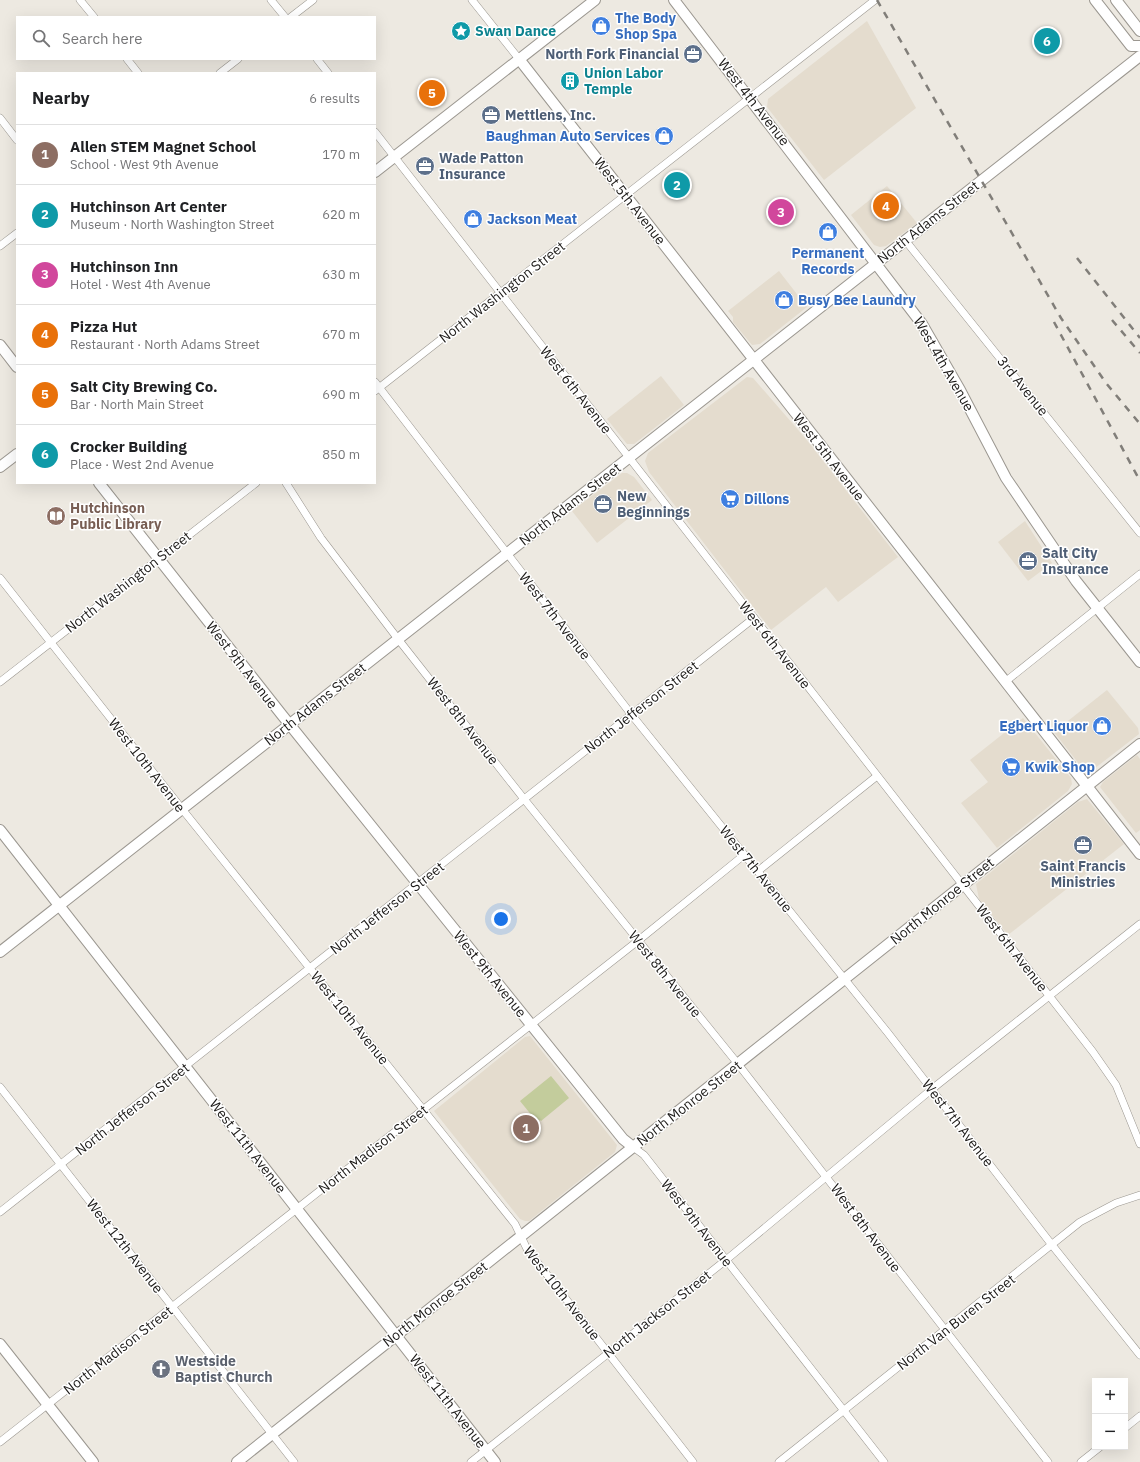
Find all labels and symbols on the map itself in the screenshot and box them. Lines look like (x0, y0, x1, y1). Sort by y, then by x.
place label: The Body Shop Spa (615, 9, 677, 43)
shop icon: The Body Shop Spa (590, 15, 612, 37)
place icon: Swan Dance (450, 20, 472, 42)
place label: Swan Dance (475, 22, 556, 40)
pin: 6 (1034, 26, 1060, 56)
office icon: North Fork Financial (682, 43, 704, 65)
place label: North Fork Financial (545, 45, 679, 63)
street label: West 4th Avenue (714, 55, 794, 150)
place label: Union Labor Temple (584, 64, 663, 98)
building icon: Union Labor Temple (559, 70, 581, 92)
pin: 5 (419, 78, 445, 108)
office icon: Mettlens, Inc. (480, 104, 502, 126)
place label: Mettlens, Inc. (505, 106, 596, 124)
shop icon: Baughman Auto Services (653, 125, 675, 147)
place label: Baughman Auto Services (486, 127, 650, 145)
place label: Wade Patton Insurance (439, 149, 524, 183)
street label: West 5th Avenue (590, 154, 670, 249)
office icon: Wade Patton Insurance (414, 155, 436, 177)
pin: 2 (664, 170, 690, 200)
street label: North Adams Street (873, 177, 983, 267)
pin: 4 (873, 191, 899, 221)
pin: 3 (768, 197, 794, 227)
shop icon: Jackson Meat (462, 208, 484, 230)
place label: Jackson Meat (487, 210, 577, 228)
shop icon: Permanent Records (817, 221, 839, 243)
street label: North Washington Street (435, 237, 569, 347)
place label: Permanent Records (792, 244, 864, 278)
shop icon: Busy Bee Laundry (773, 289, 795, 311)
place label: Busy Bee Laundry (798, 291, 916, 309)
street label: West 4th Avenue (910, 314, 978, 415)
street label: West 6th Avenue (536, 343, 616, 438)
street label: 3rd Avenue (993, 353, 1053, 420)
street label: West 5th Avenue (789, 410, 869, 505)
street label: North Adams Street (515, 459, 625, 549)
place label: New Beginnings (617, 487, 690, 521)
supermarket icon: Dillons (719, 488, 741, 510)
place label: Dillons (744, 490, 789, 508)
office icon: New Beginnings (592, 493, 614, 515)
place label: Hutchinson Public Library (70, 499, 162, 533)
library icon: Hutchinson Public Library (45, 505, 67, 527)
street label: North Washington Street (61, 527, 195, 637)
place label: Salt City Insurance (1042, 544, 1109, 578)
office icon: Salt City Insurance (1017, 550, 1039, 572)
street label: West 7th Avenue (515, 569, 595, 664)
street label: West 6th Avenue (735, 598, 815, 693)
street label: West 9th Avenue (202, 618, 282, 713)
street label: North Jefferson Street (580, 657, 702, 757)
street label: North Adams Street (260, 659, 370, 749)
street label: West 8th Avenue (423, 674, 503, 769)
street label: West 10th Avenue (105, 714, 190, 816)
shop icon: Egbert Liquor (1091, 715, 1113, 737)
place label: Egbert Liquor (999, 717, 1088, 735)
supermarket icon: Kwik Shop (1000, 756, 1022, 778)
place label: Kwik Shop (1025, 758, 1095, 776)
street label: West 7th Avenue (716, 822, 797, 916)
office icon: Saint Francis Ministries (1072, 834, 1094, 856)
street label: North Monroe Street (886, 853, 998, 948)
place label: Saint Francis Ministries (1040, 857, 1126, 891)
street label: North Jefferson Street (326, 858, 448, 958)
street label: West 6th Avenue (972, 901, 1052, 996)
your location (491, 909, 511, 929)
street label: West 9th Avenue (450, 927, 531, 1021)
street label: West 8th Avenue (625, 927, 706, 1021)
street label: West 10th Avenue (307, 968, 393, 1068)
street label: North Monroe Street (633, 1056, 745, 1150)
street label: North Jefferson Street (71, 1059, 193, 1159)
street label: West 7th Avenue (918, 1076, 998, 1171)
street label: West 11th Avenue (206, 1095, 291, 1197)
street label: North Madison Street (315, 1101, 431, 1197)
pin: 1 (513, 1113, 539, 1143)
street label: West 9th Avenue (657, 1176, 737, 1271)
street label: West 8th Avenue (827, 1180, 905, 1276)
street label: West 12th Avenue (83, 1195, 168, 1297)
street label: West 10th Avenue (520, 1242, 605, 1344)
street label: North Monroe Street (379, 1257, 491, 1351)
street label: North Jackson Street (599, 1266, 715, 1362)
street label: North Van Buren Street (893, 1270, 1019, 1374)
street label: North Madison Street (60, 1302, 176, 1398)
street label: West 11th Avenue (406, 1350, 491, 1452)
place label: Westside Baptist Church (175, 1352, 273, 1386)
church icon: Westside Baptist Church (150, 1358, 172, 1380)

